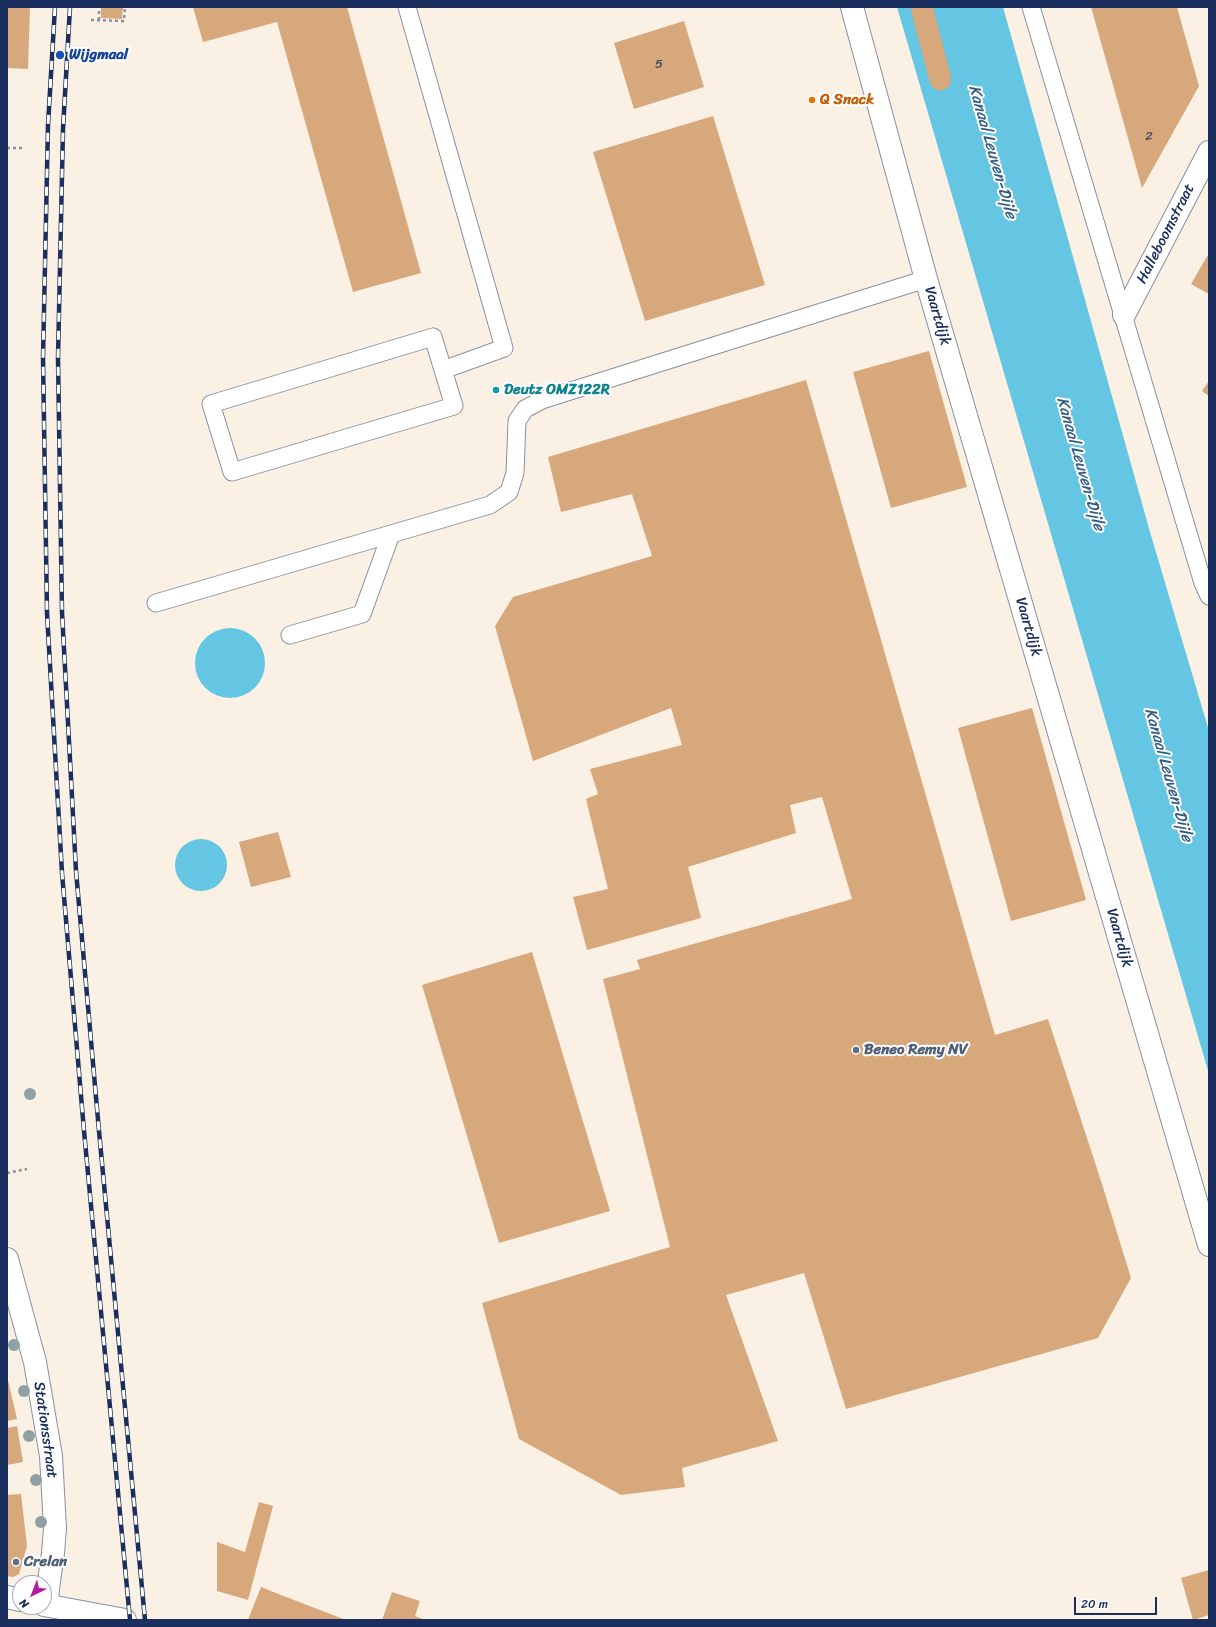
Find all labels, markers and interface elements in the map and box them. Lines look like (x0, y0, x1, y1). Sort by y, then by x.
place label: Wijgmaal (69, 46, 128, 64)
marker: Wijgmaal (54, 49, 66, 61)
house number: 5 (655, 57, 663, 73)
water label: Kanaal Leuven-Dijle (964, 83, 1020, 221)
place label: Q Snack (820, 91, 874, 109)
marker: Q Snack (807, 95, 817, 105)
house number: 2 (1145, 129, 1153, 145)
street label: Halleboomstraat (1133, 181, 1199, 287)
street label: Vaartdijk (920, 284, 954, 348)
place label: Deutz OMZ122R (504, 381, 610, 399)
marker: Deutz OMZ122R (491, 385, 501, 395)
water label: Kanaal Leuven-Dijle (1052, 395, 1108, 533)
street label: Vaartdijk (1011, 595, 1045, 659)
water label: Kanaal Leuven-Dijle (1140, 706, 1196, 844)
street label: Vaartdijk (1102, 906, 1136, 970)
place label: Beneo Remy NV (864, 1041, 968, 1059)
marker: Beneo Remy NV (851, 1045, 861, 1055)
street label: Stationsstraat (29, 1381, 61, 1479)
place label: Crelan (24, 1553, 67, 1571)
marker: Crelan (11, 1557, 21, 1567)
north arrow (12, 1575, 52, 1615)
scale bar (1076, 1589, 1159, 1615)
text: 20 m (1081, 1593, 1108, 1615)
text: N (15, 1594, 33, 1613)

